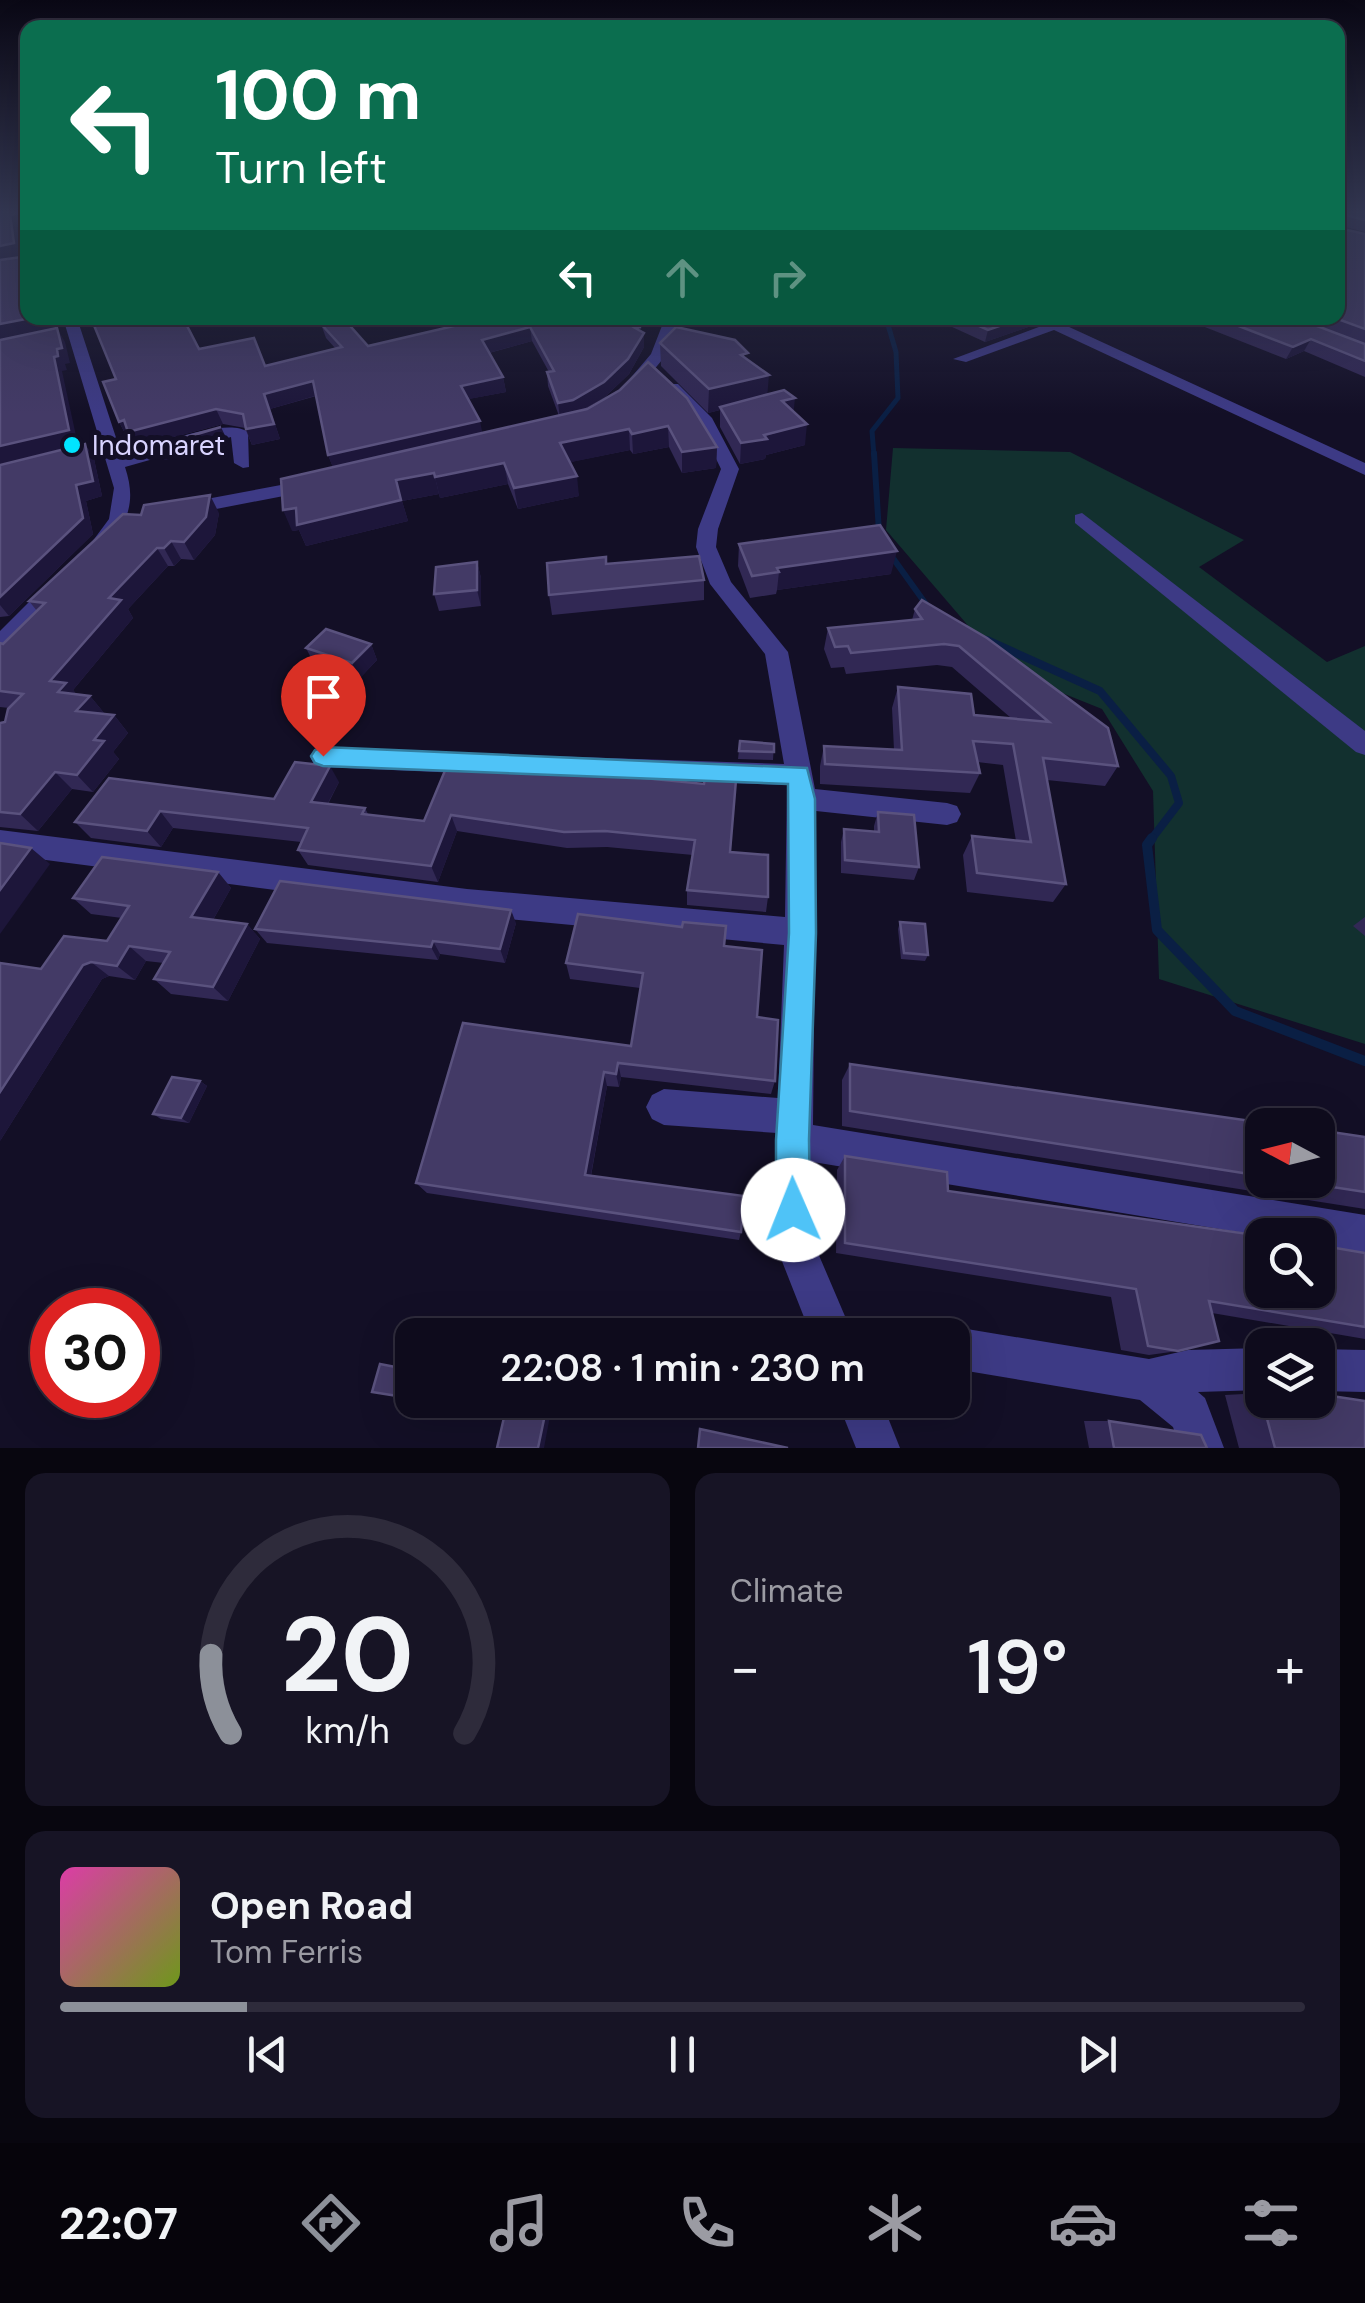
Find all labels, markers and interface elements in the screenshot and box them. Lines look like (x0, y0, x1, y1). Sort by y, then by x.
text: 100 m (215, 50, 421, 141)
icon: left (50, 60, 180, 190)
text: Turn left (215, 138, 387, 197)
icon: left (550, 250, 605, 305)
icon: ahead (655, 250, 710, 305)
icon: right (760, 250, 815, 305)
place label: Indomaret (92, 427, 225, 464)
marker: Indomaret (61, 434, 83, 456)
pin (281, 654, 366, 757)
icon: arrive (296, 669, 351, 724)
north arrow (1245, 1108, 1335, 1198)
map controls (1245, 1108, 1335, 1418)
position arrow (741, 1158, 845, 1262)
button: search (1245, 1218, 1335, 1308)
speed limit sign: 30 (30, 1288, 160, 1418)
button: layers (1245, 1328, 1335, 1418)
text: 22:08 · 1 min · 230 m (500, 1343, 865, 1393)
text: Climate (730, 1570, 844, 1612)
text: 20 (281, 1588, 414, 1723)
text: 19° (967, 1619, 1068, 1716)
text: − (730, 1632, 760, 1704)
text: + (1275, 1632, 1305, 1704)
text: km/h (305, 1708, 390, 1754)
text: Open Road (210, 1881, 413, 1931)
text: Tom Ferris (210, 1931, 363, 1973)
icon: previous (240, 2027, 295, 2082)
icon: pause (655, 2027, 710, 2082)
icon: next (1070, 2027, 1125, 2082)
icon: directions (296, 2188, 366, 2258)
icon: music (484, 2188, 554, 2258)
icon: phone (672, 2188, 742, 2258)
icon: climate (860, 2188, 930, 2258)
icon: car (1048, 2188, 1118, 2258)
icon: filters (1236, 2188, 1306, 2258)
text: 22:07 (59, 2194, 178, 2253)

